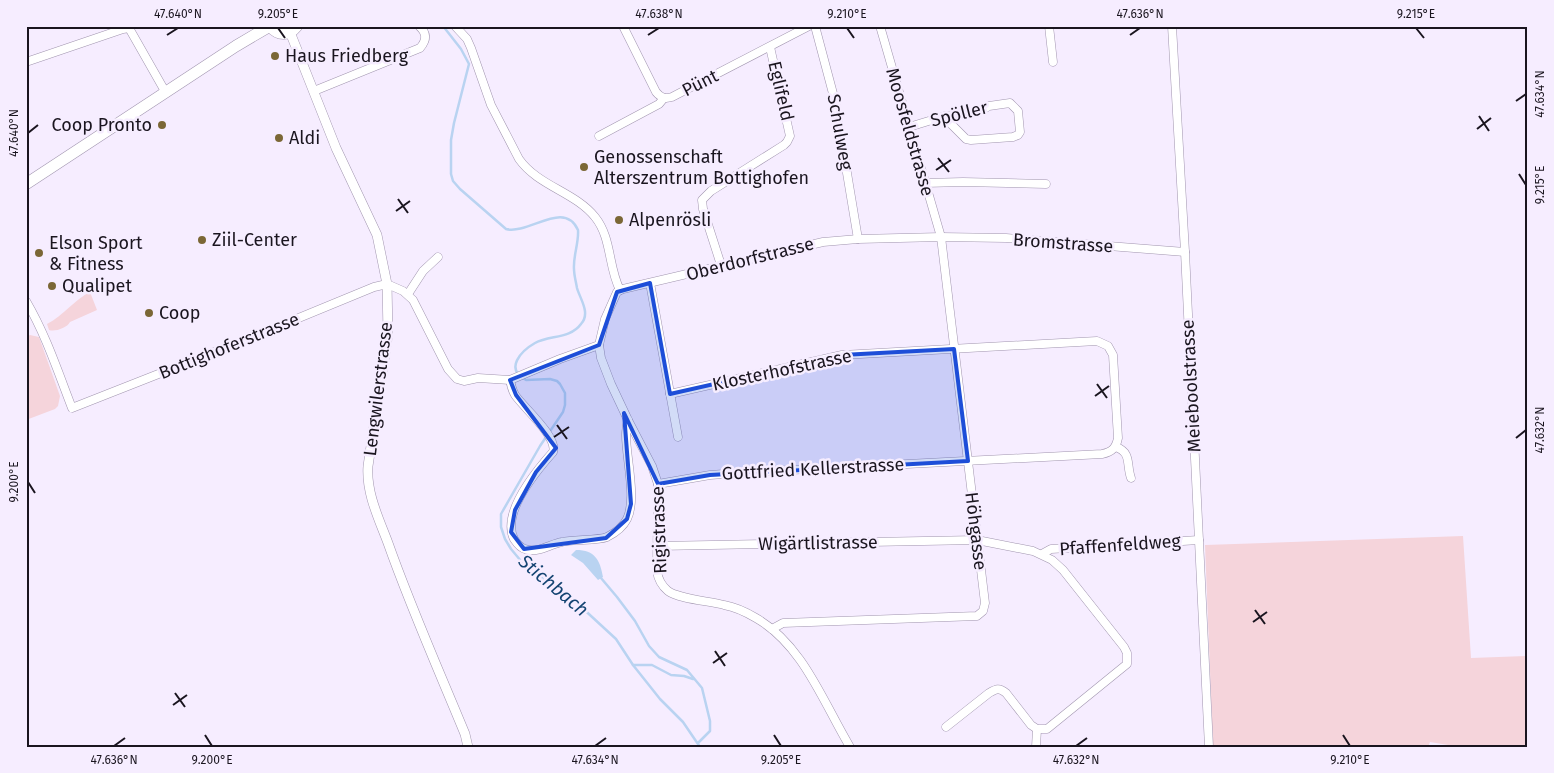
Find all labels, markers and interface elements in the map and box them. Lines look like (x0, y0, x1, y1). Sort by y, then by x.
text: 47.640°N (154, 7, 202, 21)
text: 9.205°E (258, 7, 298, 21)
text: 47.638°N (635, 7, 683, 21)
text: 9.210°E (827, 7, 867, 21)
text: 47.636°N (1116, 7, 1164, 21)
text: 9.215°E (1397, 7, 1435, 21)
place label: Haus Friedberg (285, 45, 409, 67)
marker: Haus Friedberg (269, 50, 281, 62)
street label: Eglifeld (763, 59, 799, 123)
street label: Pünt (678, 64, 722, 101)
street label: Moosfeldstrasse (881, 65, 939, 199)
text: 47.634°N (1533, 70, 1547, 118)
street label: Schulweg (822, 92, 858, 172)
street label: Spöller (928, 96, 990, 132)
text: 47.640°N (7, 109, 21, 157)
place label: Coop Pronto (51, 114, 152, 136)
marker: Coop Pronto (156, 119, 168, 131)
place label: Aldi (289, 127, 320, 149)
marker: Aldi (273, 132, 285, 144)
place label: Genossenschaft Alterszentrum Bottighofen (594, 146, 809, 189)
marker: Genossenschaft Alterszentrum Bottighofen (578, 161, 590, 173)
text: 9.215°E (1533, 166, 1547, 204)
place label: Alpenrösli (629, 209, 711, 231)
marker: Alpenrösli (613, 214, 625, 226)
place label: Ziil-Center (212, 229, 297, 251)
street label: Bromstrasse (1012, 229, 1114, 257)
place label: Elson Sport & Fitness (49, 232, 143, 275)
street label: Oberdorfstrasse (684, 233, 816, 285)
marker: Ziil-Center (196, 234, 208, 246)
marker: Elson Sport & Fitness (33, 247, 45, 259)
place label: Qualipet (62, 275, 132, 297)
marker: Qualipet (46, 280, 58, 292)
place label: Coop (159, 302, 200, 324)
marker: Coop (143, 307, 155, 319)
street label: Bottighoferstrasse (156, 308, 302, 384)
street label: Meieboolstrasse (1177, 319, 1205, 453)
street label: Lengwilerstrasse (359, 321, 397, 457)
street label: Klosterhofstrasse (710, 344, 854, 396)
text: 47.632°N (1533, 407, 1547, 453)
street label: Gottfried Kellerstrasse (721, 453, 905, 485)
text: 9.200°E (7, 461, 21, 503)
street label: Rigistrasse (646, 486, 672, 574)
street label: Höhgasse (960, 491, 992, 571)
street label: Pfaffenfeldweg (1059, 530, 1182, 560)
street label: Wigärtlistrasse (758, 531, 878, 555)
water label: Stichbach (513, 549, 593, 621)
text: 47.636°N (90, 753, 138, 767)
text: 9.200°E (191, 753, 233, 767)
text: 47.634°N (571, 753, 619, 767)
text: 9.205°E (761, 753, 801, 767)
text: 47.632°N (1053, 753, 1099, 767)
text: 9.210°E (1330, 753, 1370, 767)

